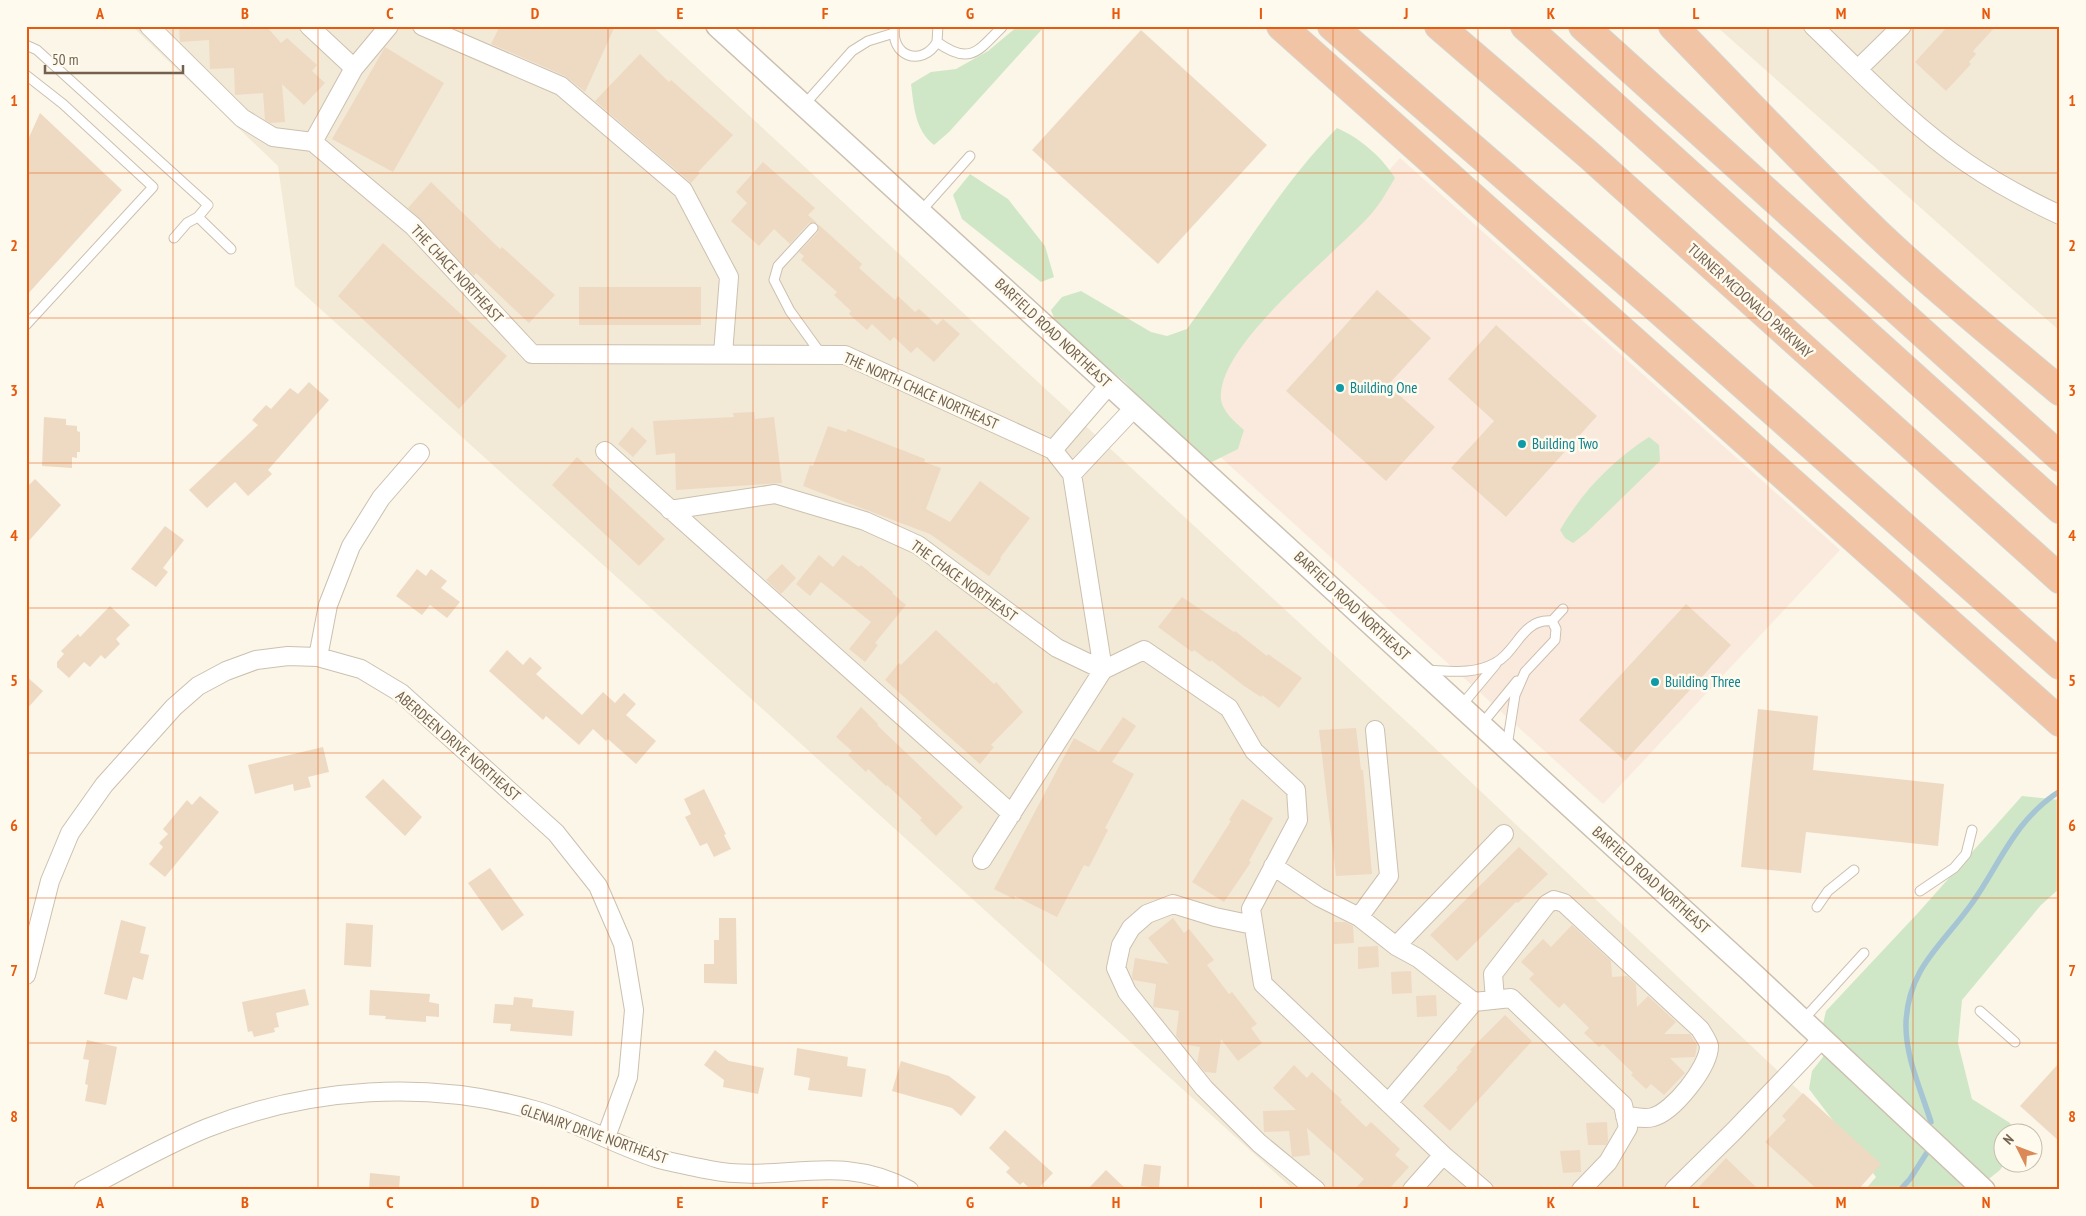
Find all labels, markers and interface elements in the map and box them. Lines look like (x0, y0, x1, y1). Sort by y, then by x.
text: A (95, 3, 105, 23)
text: B (241, 3, 249, 23)
text: C (386, 3, 394, 23)
text: D (531, 3, 540, 23)
text: E (677, 3, 684, 23)
text: F (822, 3, 829, 23)
text: G (966, 3, 974, 23)
text: H (1112, 3, 1120, 23)
text: I (1259, 3, 1263, 23)
text: J (1403, 3, 1408, 23)
text: K (1547, 3, 1556, 23)
text: L (1693, 3, 1700, 23)
text: M (1836, 3, 1846, 23)
text: N (1982, 3, 1990, 23)
scale bar (45, 42, 182, 74)
text: 50 m (52, 50, 78, 69)
text: 1 (10, 90, 18, 110)
text: 1 (2068, 90, 2076, 110)
street label: THE CHACE NORTHEAST (407, 221, 508, 327)
text: 2 (10, 235, 18, 255)
text: 2 (2068, 235, 2076, 255)
street label: TURNER MCDONALD PARKWAY (1684, 239, 1817, 362)
street label: BARFIELD ROAD NORTHEAST (991, 274, 1116, 392)
street label: THE NORTH CHACE NORTHEAST (841, 348, 1002, 433)
place label: Building One (1350, 378, 1417, 397)
text: 3 (10, 380, 18, 400)
text: 3 (2068, 380, 2076, 400)
marker: Building One (1334, 382, 1346, 394)
place label: Building Two (1532, 434, 1598, 453)
marker: Building Two (1516, 438, 1528, 450)
text: 4 (10, 525, 18, 545)
text: 4 (2068, 525, 2076, 545)
street label: THE CHACE NORTHEAST (907, 536, 1021, 626)
street label: BARFIELD ROAD NORTHEAST (1290, 547, 1415, 665)
text: 5 (10, 670, 18, 690)
text: 5 (2068, 670, 2076, 690)
place label: Building Three (1665, 672, 1741, 691)
marker: Building Three (1649, 676, 1661, 688)
street label: ABERDEEN DRIVE NORTHEAST (392, 686, 525, 805)
text: 6 (10, 815, 18, 835)
text: 6 (2068, 815, 2076, 835)
street label: BARFIELD ROAD NORTHEAST (1589, 822, 1714, 938)
text: 7 (10, 960, 18, 980)
text: 7 (2068, 960, 2076, 980)
street label: GLENAIRY DRIVE NORTHEAST (518, 1099, 670, 1168)
text: 8 (10, 1106, 18, 1126)
text: 8 (2068, 1106, 2076, 1126)
north arrow (1994, 1124, 2044, 1174)
text: N (1999, 1130, 2018, 1148)
text: A (95, 1192, 105, 1212)
text: B (241, 1192, 249, 1212)
text: C (386, 1192, 394, 1212)
text: D (531, 1192, 540, 1212)
text: E (677, 1192, 684, 1212)
text: F (822, 1192, 829, 1212)
text: G (966, 1192, 974, 1212)
text: H (1112, 1192, 1120, 1212)
text: I (1259, 1192, 1263, 1212)
text: J (1403, 1192, 1408, 1212)
text: K (1547, 1192, 1556, 1212)
text: L (1693, 1192, 1700, 1212)
text: M (1836, 1192, 1846, 1212)
text: N (1982, 1192, 1990, 1212)

